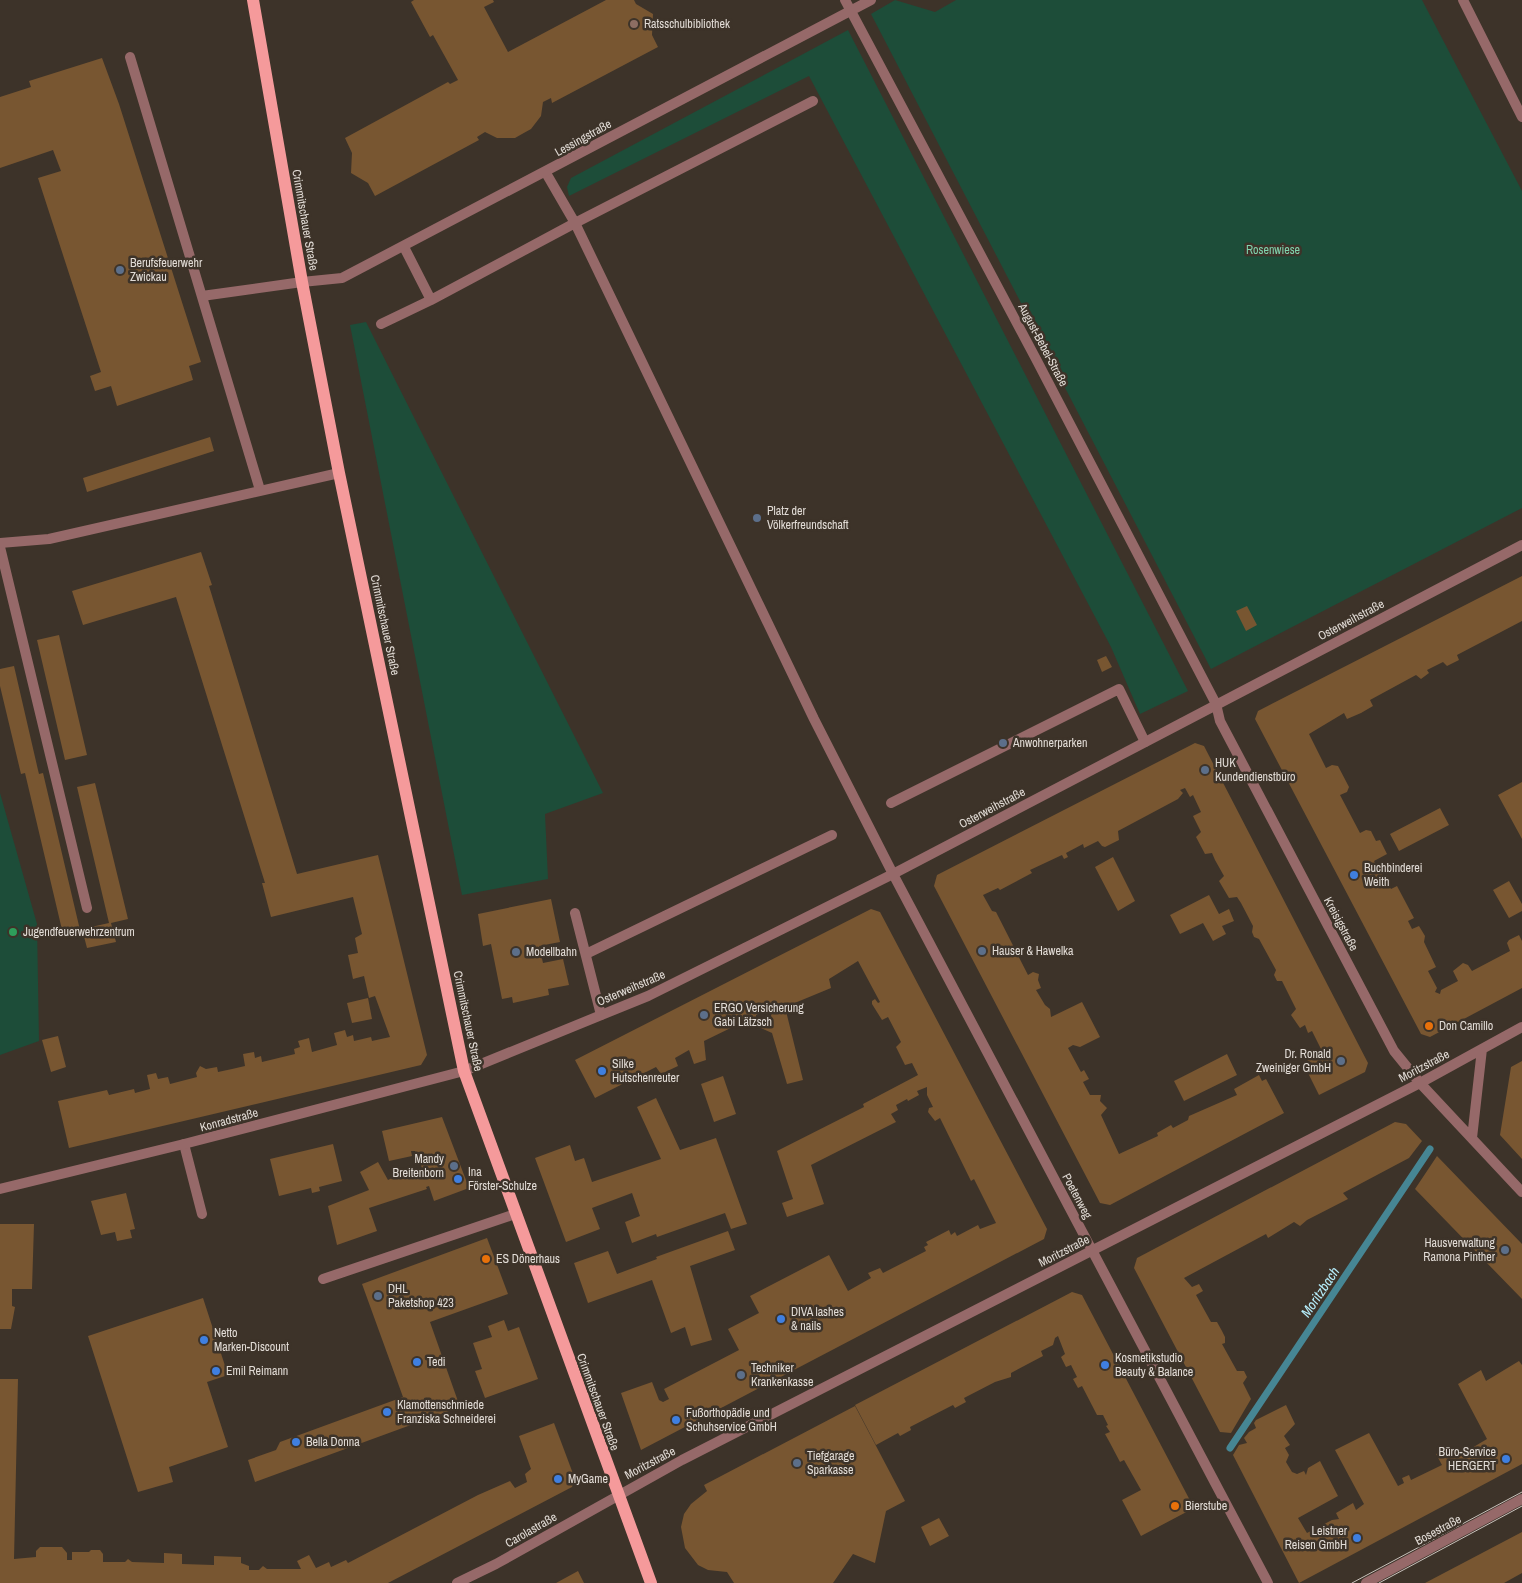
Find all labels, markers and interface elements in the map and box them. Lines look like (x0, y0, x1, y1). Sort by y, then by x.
place label: Ratsschulbibliothek (644, 16, 730, 32)
marker: Ratsschulbibliothek (628, 18, 640, 30)
street label: Lessingstraße (552, 116, 614, 160)
street label: Crimmitschauer Straße (288, 168, 322, 272)
park label: Rosenwiese (1246, 242, 1300, 258)
place label: Berufsfeuerwehr Zwickau (130, 255, 203, 285)
marker: Berufsfeuerwehr Zwickau (114, 264, 126, 276)
street label: August-Bebel-Straße (1014, 300, 1072, 389)
place label: Platz der Völkerfreundschaft (767, 503, 849, 533)
marker: Platz der Völkerfreundschaft (751, 512, 763, 524)
street label: Crimmitschauer Straße (367, 573, 403, 677)
street label: Osterweihstraße (1315, 596, 1387, 644)
place label: Anwohnerparken (1012, 735, 1087, 751)
marker: Anwohnerparken (997, 737, 1009, 749)
place label: HUK Kundendienstbüro (1215, 755, 1295, 785)
marker: HUK Kundendienstbüro (1199, 764, 1211, 776)
street label: Osterweihstraße (956, 784, 1028, 832)
place label: Buchbinderei Weith (1364, 860, 1423, 890)
marker: Buchbinderei Weith (1348, 869, 1360, 881)
street label: Kreisigstraße (1320, 894, 1362, 954)
place label: Jugendfeuerwehrzentrum (23, 924, 135, 940)
marker: Jugendfeuerwehrzentrum (7, 926, 19, 938)
place label: Hauser & Hawelka (992, 943, 1074, 959)
place label: Modellbahn (526, 944, 577, 960)
marker: Hauser & Hawelka (976, 945, 988, 957)
marker: Modellbahn (510, 946, 522, 958)
street label: Osterweihstraße (594, 966, 668, 1010)
street label: Crimmitschauer Straße (450, 969, 486, 1073)
place label: ERGO Versicherung Gabi Lätzsch (714, 1000, 804, 1030)
marker: ERGO Versicherung Gabi Lätzsch (698, 1009, 710, 1021)
place label: Don Camillo (1439, 1018, 1493, 1034)
marker: Don Camillo (1423, 1020, 1435, 1032)
place label: Dr. Ronald Zweiniger GmbH (1256, 1046, 1331, 1076)
street label: Moritzstraße (1396, 1046, 1452, 1086)
marker: Dr. Ronald Zweiniger GmbH (1335, 1055, 1347, 1067)
place label: Silke Hutschenreuter (612, 1056, 680, 1086)
marker: Silke Hutschenreuter (596, 1065, 608, 1077)
street label: Konradstraße (198, 1105, 260, 1135)
place label: Mandy Breitenborn (393, 1151, 444, 1181)
marker: Mandy Breitenborn (448, 1160, 460, 1172)
place label: Ina Förster-Schulze (468, 1164, 537, 1194)
street label: Poetenweg (1058, 1171, 1096, 1222)
marker: Ina Förster-Schulze (452, 1173, 464, 1185)
street label: Moritzstraße (1036, 1231, 1092, 1271)
place label: Hausverwaltung Ramona Pinther (1423, 1235, 1496, 1265)
marker: Hausverwaltung Ramona Pinther (1499, 1244, 1511, 1256)
place label: ES Dönerhaus (496, 1251, 560, 1267)
marker: ES Dönerhaus (480, 1253, 492, 1265)
water label: Moritzbach (1297, 1263, 1343, 1321)
place label: DHL Paketshop 423 (388, 1281, 454, 1311)
marker: DHL Paketshop 423 (372, 1290, 384, 1302)
place label: DIVA lashes & nails (791, 1304, 844, 1334)
marker: DIVA lashes & nails (775, 1313, 787, 1325)
place label: Netto Marken-Discount (214, 1325, 289, 1355)
marker: Netto Marken-Discount (198, 1334, 210, 1346)
place label: Kosmetikstudio Beauty & Balance (1115, 1350, 1193, 1380)
street label: Crimmitschauer Straße (573, 1351, 623, 1453)
place label: Tedi (427, 1354, 446, 1370)
marker: Tedi (411, 1356, 423, 1368)
marker: Kosmetikstudio Beauty & Balance (1099, 1359, 1111, 1371)
place label: Techniker Krankenkasse (751, 1360, 813, 1390)
place label: Emil Reimann (226, 1363, 288, 1379)
marker: Emil Reimann (210, 1365, 222, 1377)
marker: Techniker Krankenkasse (735, 1369, 747, 1381)
place label: Klamottenschmiede Franziska Schneiderei (397, 1397, 496, 1427)
place label: Fußorthopädie und Schuhservice GmbH (686, 1405, 777, 1435)
marker: Klamottenschmiede Franziska Schneiderei (381, 1406, 393, 1418)
marker: Fußorthopädie und Schuhservice GmbH (670, 1414, 682, 1426)
place label: Bella Donna (306, 1434, 360, 1450)
marker: Bella Donna (290, 1436, 302, 1448)
street label: Moritzstraße (622, 1443, 678, 1483)
place label: Büro-Service HERGERT (1439, 1444, 1496, 1474)
place label: Tiefgarage Sparkasse (807, 1448, 854, 1478)
marker: Büro-Service HERGERT (1500, 1453, 1512, 1465)
marker: Tiefgarage Sparkasse (791, 1457, 803, 1469)
place label: MyGame (568, 1471, 608, 1487)
marker: MyGame (552, 1473, 564, 1485)
place label: Bierstube (1185, 1498, 1227, 1514)
marker: Bierstube (1169, 1500, 1181, 1512)
street label: Carolastraße (502, 1509, 560, 1551)
street label: Bosestraße (1412, 1511, 1464, 1549)
place label: Leistner Reisen GmbH (1285, 1523, 1348, 1553)
marker: Leistner Reisen GmbH (1351, 1532, 1363, 1544)

